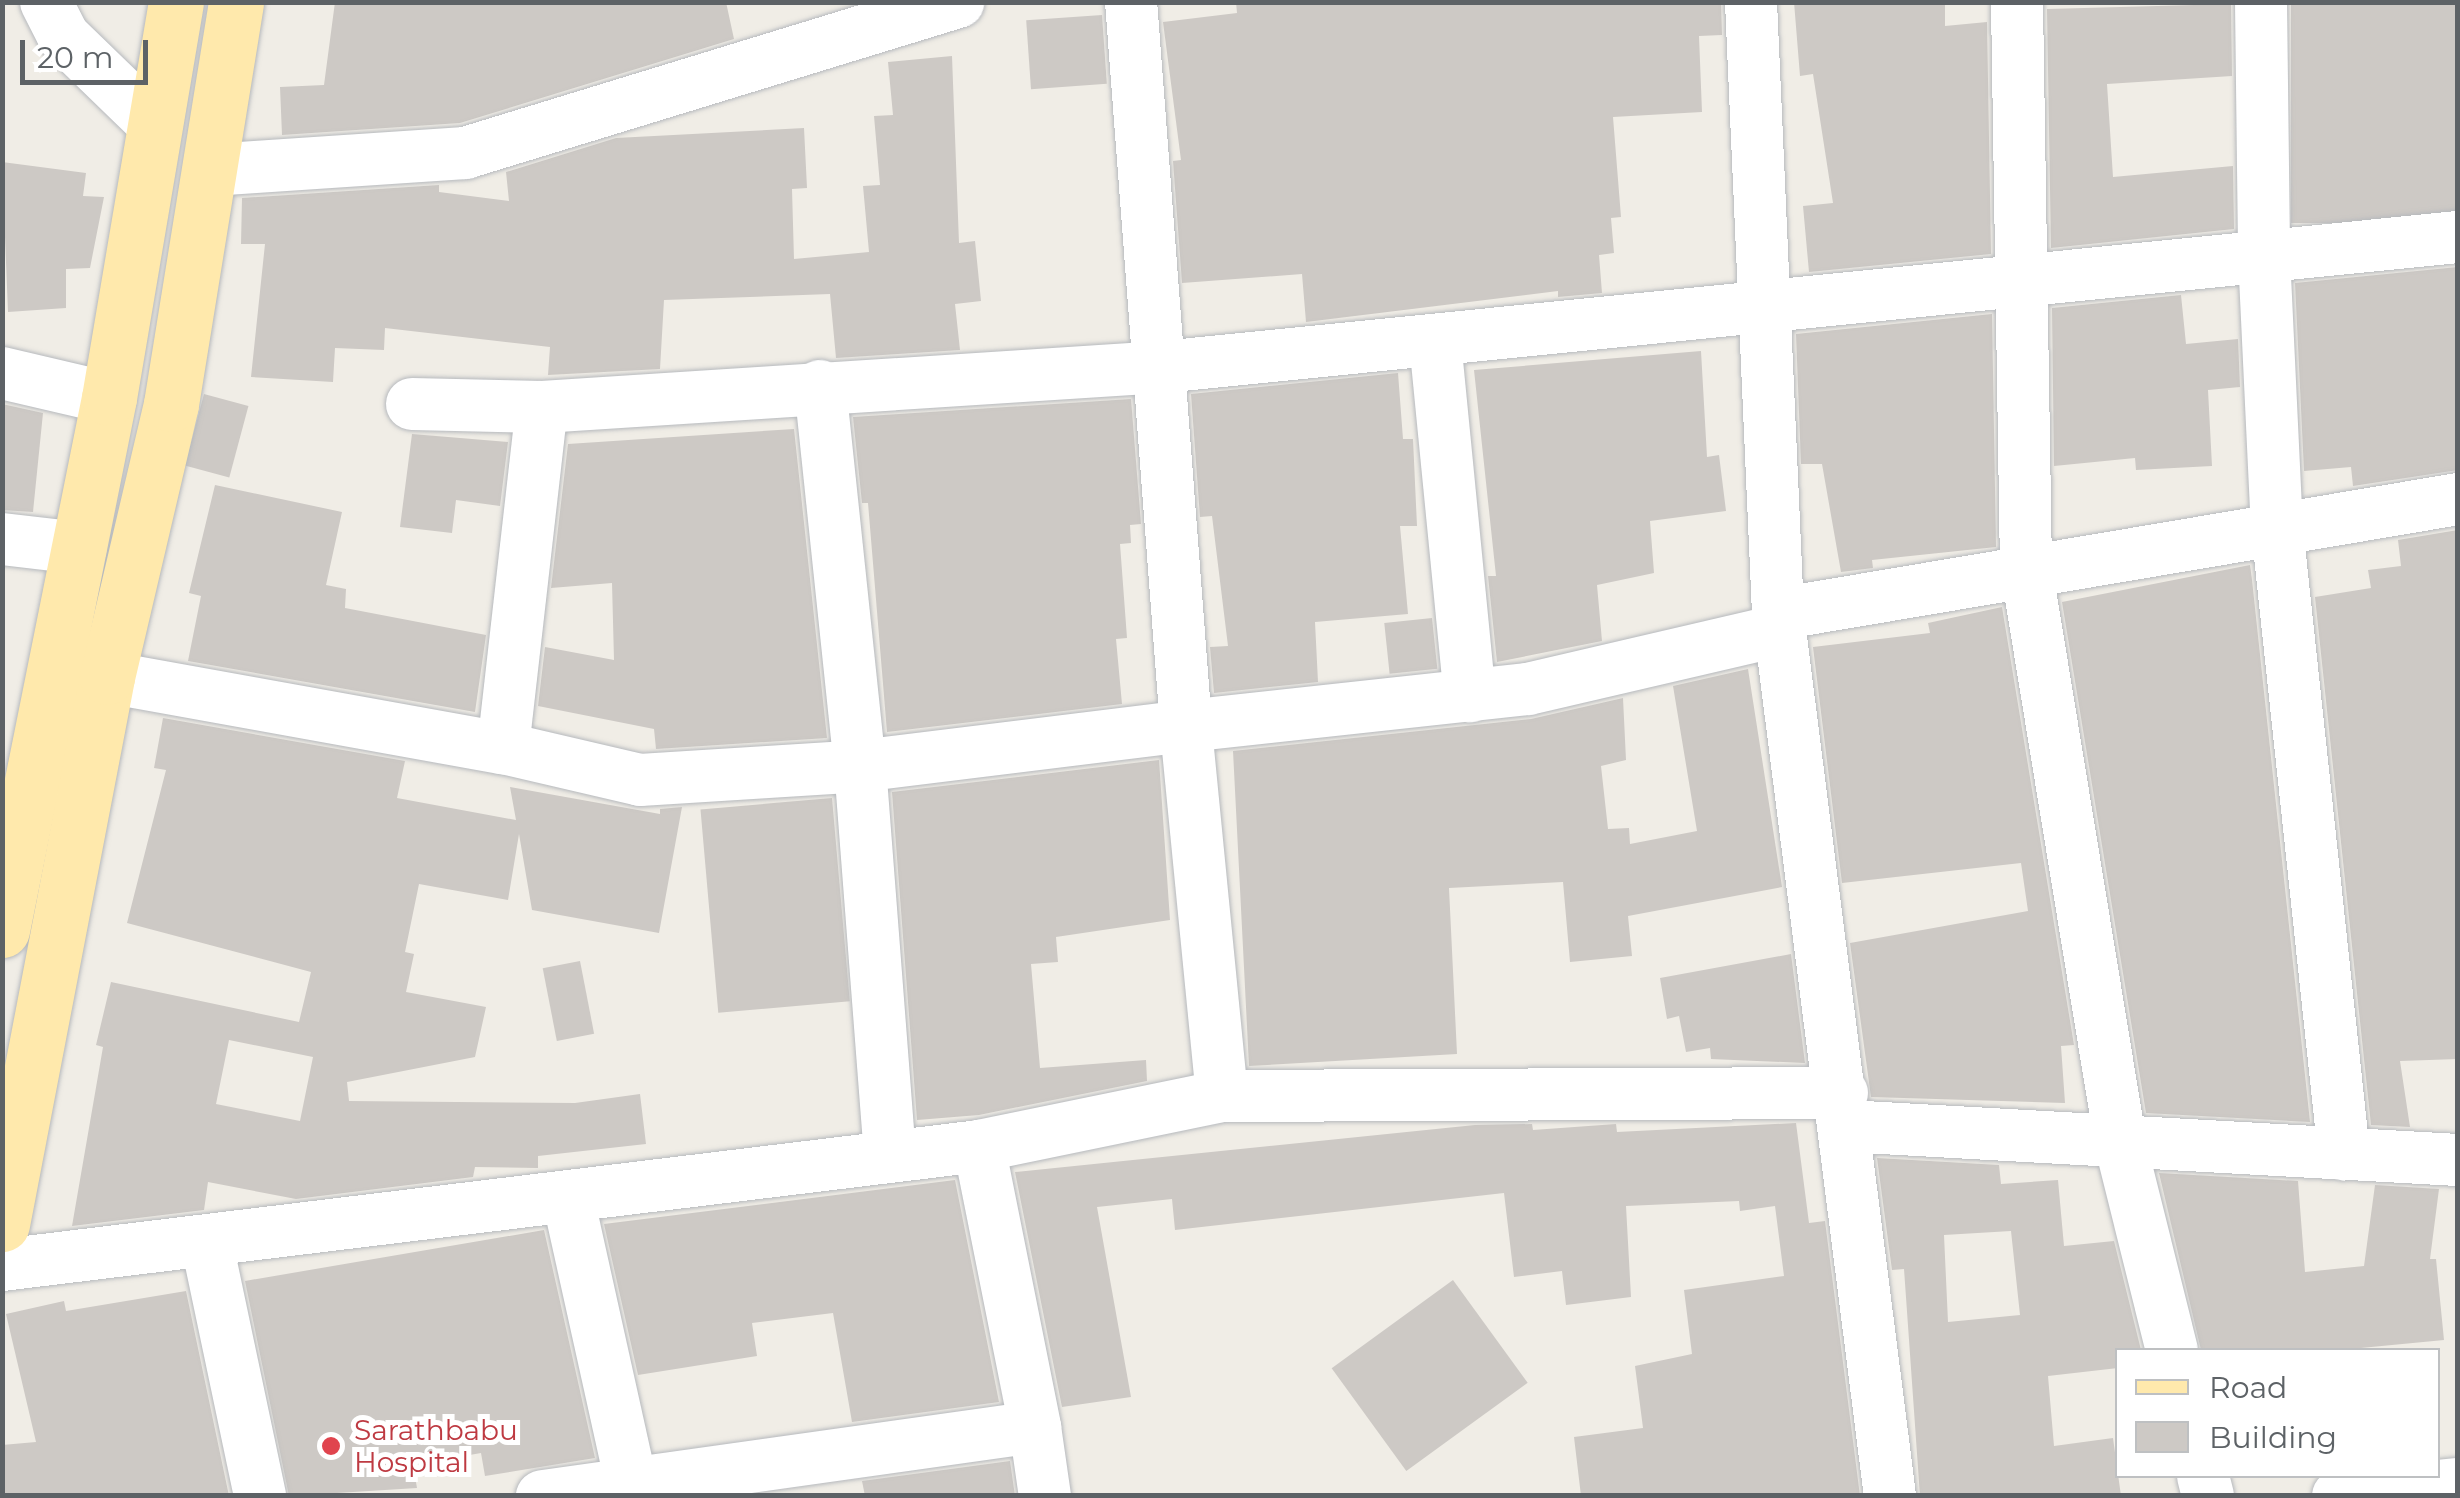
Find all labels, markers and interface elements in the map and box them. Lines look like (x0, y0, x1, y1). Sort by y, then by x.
scale bar (25, 20, 152, 82)
text: 20 m (37, 39, 114, 76)
legend (2115, 1348, 2440, 1478)
text: Road (2209, 1369, 2287, 1406)
place label: Sarathbabu Hospital (354, 1413, 518, 1479)
text: Building (2209, 1419, 2337, 1456)
marker: Sarathbabu Hospital (318, 1433, 344, 1459)

